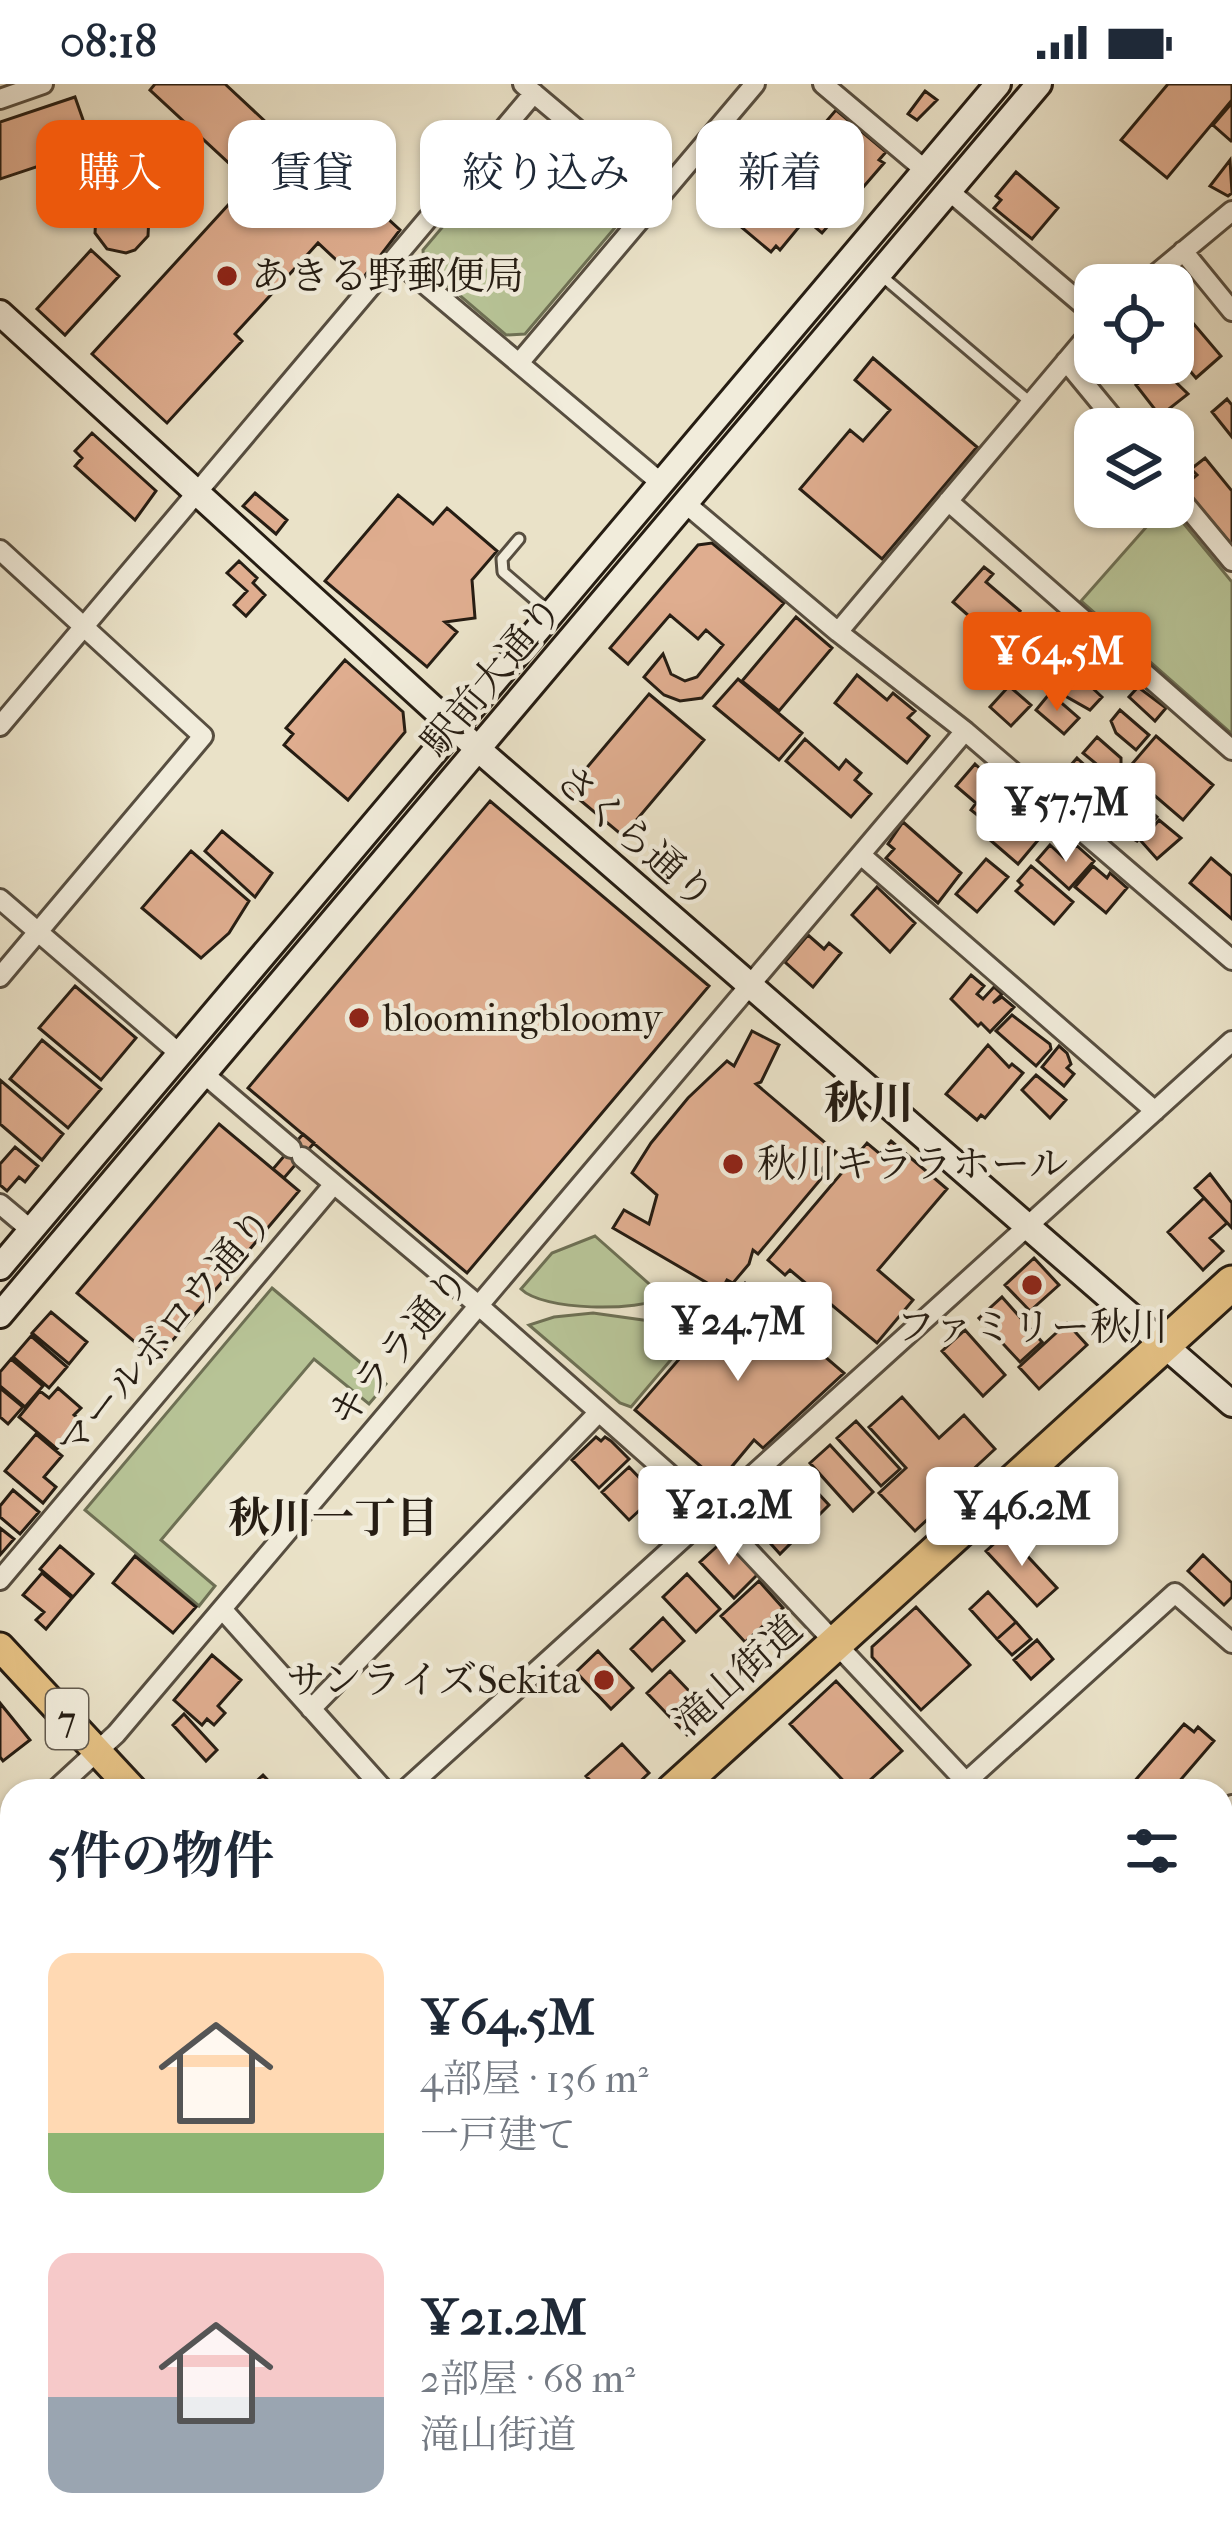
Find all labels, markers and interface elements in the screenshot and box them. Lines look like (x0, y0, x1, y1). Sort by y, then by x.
text: 08:18 (60, 16, 157, 69)
chip: 購入 (36, 120, 204, 228)
chip: 賃貸 (228, 120, 396, 228)
chip: 絞り込み (420, 120, 672, 228)
chip: 新着 (696, 120, 864, 228)
place label: あきる野郵便局 (251, 253, 524, 299)
marker: あきる野郵便局 (214, 263, 240, 289)
map controls (1074, 264, 1194, 528)
button: locate (1074, 264, 1194, 384)
button: layers (1074, 408, 1194, 528)
street label: 駅前大通り (412, 587, 572, 765)
pin: ¥64.5M (959, 612, 1155, 714)
text: ¥64.5M (990, 628, 1124, 674)
street label: さくら通り (546, 756, 724, 918)
pin: ¥57.7M (968, 763, 1164, 865)
text: ¥57.7M (1003, 779, 1129, 825)
place label: bloomingbloomy (382, 995, 664, 1041)
marker: bloomingbloomy (346, 1005, 372, 1031)
district label: 秋川 (824, 1077, 914, 1130)
place label: 秋川キララホール (757, 1141, 1068, 1187)
marker: 秋川キララホール (720, 1151, 746, 1177)
street label: マールボロウ通り (47, 1199, 283, 1467)
street label: キララ通り (319, 1258, 479, 1436)
marker: ファミリー秋川 (1019, 1272, 1045, 1298)
pin: ¥24.7M (640, 1282, 836, 1384)
text: ¥24.7M (671, 1298, 805, 1344)
place label: ファミリー秋川 (896, 1304, 1168, 1350)
pin: ¥21.2M (631, 1466, 827, 1568)
pin: ¥46.2M (924, 1467, 1120, 1569)
text: ¥21.2M (665, 1482, 793, 1528)
text: ¥46.2M (953, 1483, 1091, 1529)
district label: 秋川一丁目 (228, 1494, 438, 1543)
street label: 滝山街道 (665, 1606, 811, 1744)
place label: サンライズSekita (286, 1657, 581, 1703)
marker: サンライズSekita (591, 1667, 617, 1693)
road number: 7 (46, 1689, 88, 1749)
icon: filters (1119, 1818, 1185, 1884)
text: 5件の物件 (48, 1826, 274, 1886)
text: ¥64.5M (420, 1987, 595, 2047)
icon: home (144, 2001, 288, 2145)
text: 4部屋 · 136 m² (420, 2056, 648, 2102)
text: 一戸建て (420, 2112, 576, 2158)
text: ¥21.2M (420, 2287, 587, 2347)
icon: home (144, 2301, 288, 2445)
text: 2部屋 · 68 m² (420, 2356, 635, 2402)
text: 滝山街道 (420, 2412, 576, 2458)

